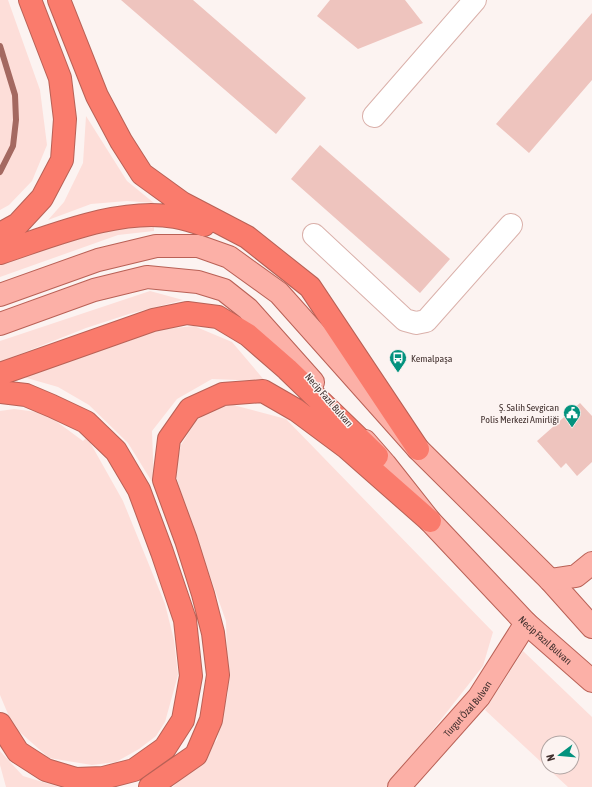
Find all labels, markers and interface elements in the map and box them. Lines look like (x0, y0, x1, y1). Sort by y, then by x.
bus stop icon: Kemalpaşa (388, 348, 408, 373)
place label: Kemalpaşa (411, 353, 453, 364)
street label: Necip Fazıl Bulvarı (303, 371, 355, 429)
place label: Ş. Salih Sevgican Polis Merkezi Amirliği (481, 402, 559, 425)
public building icon: Ş. Salih Sevgican Polis Merkezi Amirliği (562, 403, 582, 428)
street label: Necip Fazıl Bulvarı (517, 614, 574, 666)
street label: Turgut Özal Bulvarı (441, 679, 493, 739)
north arrow (540, 735, 580, 775)
text: N (544, 753, 557, 763)

